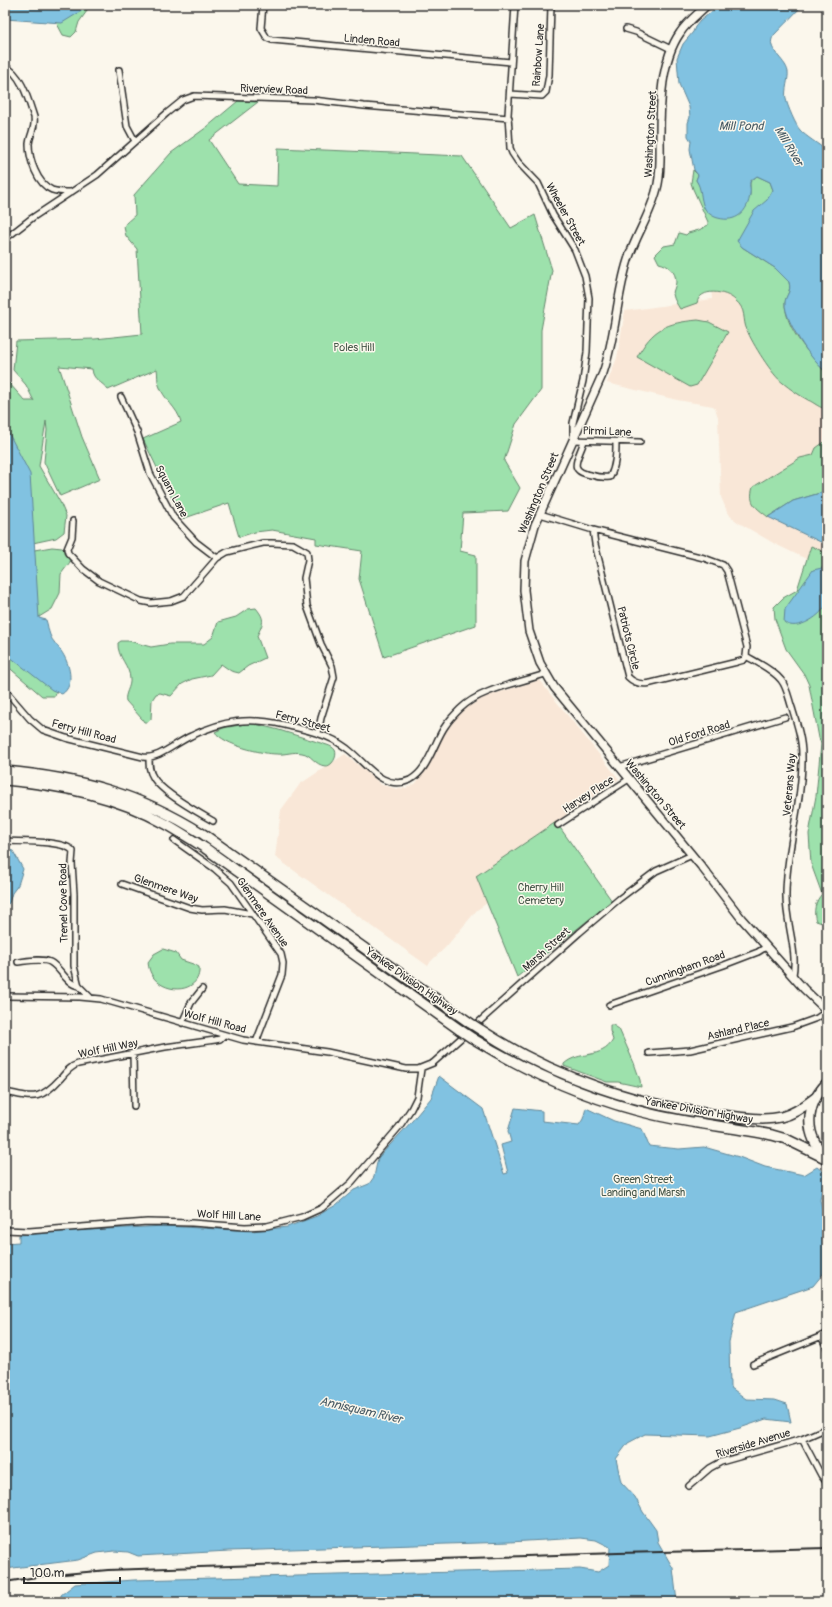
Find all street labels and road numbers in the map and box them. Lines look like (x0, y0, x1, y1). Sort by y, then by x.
street label: Rainbow Lane (530, 22, 547, 87)
street label: Linden Road (343, 32, 401, 49)
street label: Riverview Road (240, 82, 308, 97)
street label: Washington Street (642, 90, 659, 178)
street label: Wheeler Street (543, 181, 588, 248)
street label: Pirmi Lane (582, 424, 632, 439)
street label: Washington Street (515, 450, 562, 536)
street label: Squam Lane (152, 463, 191, 520)
street label: Patriots Circle (614, 605, 643, 672)
street label: Ferry Street (274, 708, 332, 735)
street label: Ferry Hill Road (50, 717, 117, 746)
street label: Old Ford Road (667, 718, 731, 749)
street label: Veterans Way (780, 753, 799, 817)
street label: Washington Street (623, 757, 689, 832)
street label: Harvey Place (560, 773, 617, 816)
street label: Trenel Cove Road (56, 863, 71, 943)
street label: Glenmere Way (132, 871, 200, 906)
street label: Glenmere Avenue (234, 875, 292, 950)
street label: Marsh Street (520, 924, 573, 974)
street label: Yankee Division Highway (362, 944, 460, 1018)
street label: Cunningham Road (644, 948, 727, 989)
street label: Wolf Hill Road (182, 1007, 248, 1036)
street label: Ashland Place (706, 1016, 771, 1043)
street label: Wolf Hill Way (77, 1036, 139, 1061)
street label: Yankee Division Highway (643, 1094, 754, 1126)
street label: Wolf Hill Lane (197, 1207, 262, 1224)
street label: Riverside Avenue (714, 1426, 792, 1461)

